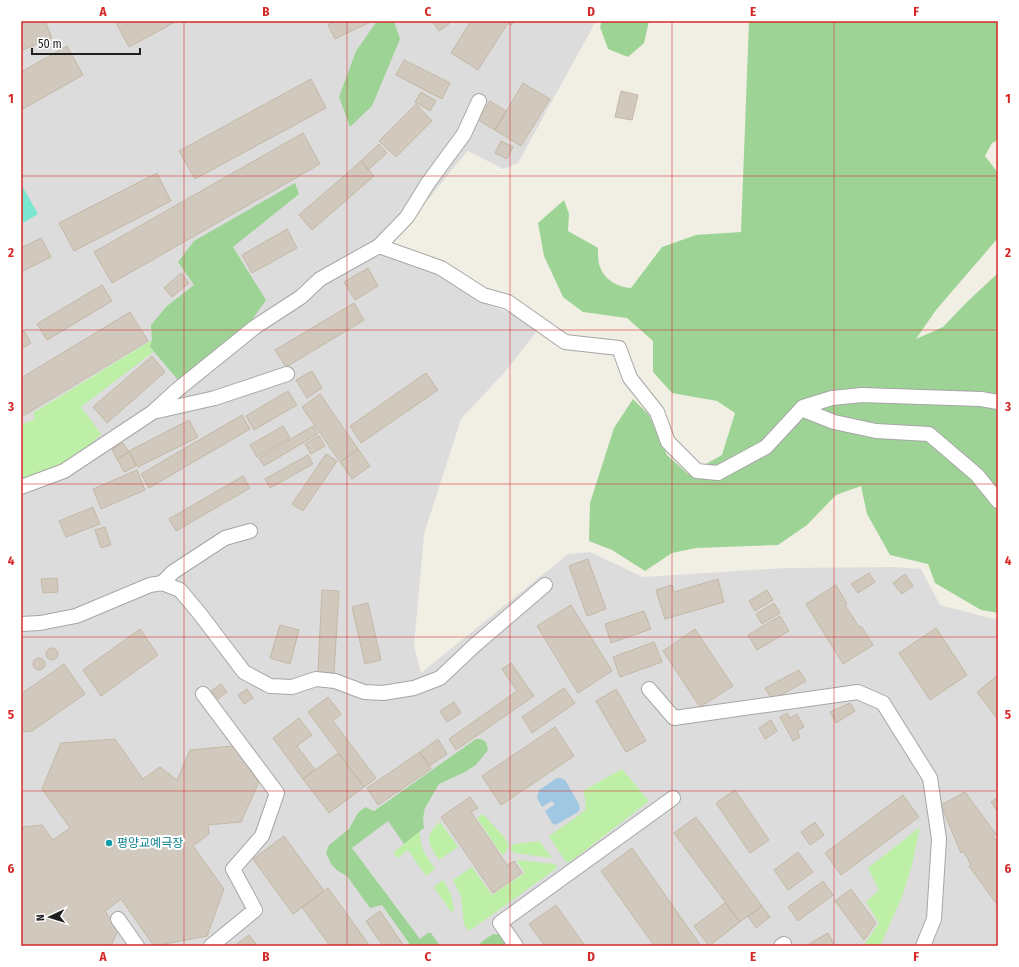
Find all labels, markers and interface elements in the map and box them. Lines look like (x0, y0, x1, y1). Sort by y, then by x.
text: A (98, 4, 107, 19)
text: B (262, 4, 270, 19)
text: C (425, 4, 432, 19)
text: D (587, 4, 595, 19)
text: E (750, 4, 756, 19)
text: F (913, 4, 919, 19)
scale bar (32, 30, 140, 56)
text: 50 m (38, 37, 62, 51)
text: 1 (8, 91, 14, 106)
text: 1 (1005, 91, 1011, 106)
text: 2 (7, 245, 14, 260)
text: 2 (1004, 245, 1011, 260)
text: 3 (7, 399, 14, 414)
text: 3 (1004, 399, 1011, 414)
text: 4 (8, 553, 15, 568)
text: 4 (1005, 553, 1012, 568)
text: 5 (8, 707, 14, 722)
text: 5 (1005, 707, 1011, 722)
place label: 평양교예극장 (117, 836, 183, 850)
marker: 평양교예극장 (104, 838, 114, 848)
text: 6 (8, 861, 15, 876)
text: 6 (1005, 861, 1012, 876)
north arrow (30, 897, 70, 937)
text: N (34, 914, 47, 921)
text: A (98, 949, 107, 964)
text: B (262, 949, 270, 964)
text: C (425, 949, 432, 964)
text: D (587, 949, 595, 964)
text: E (750, 949, 756, 964)
text: F (913, 949, 919, 964)

